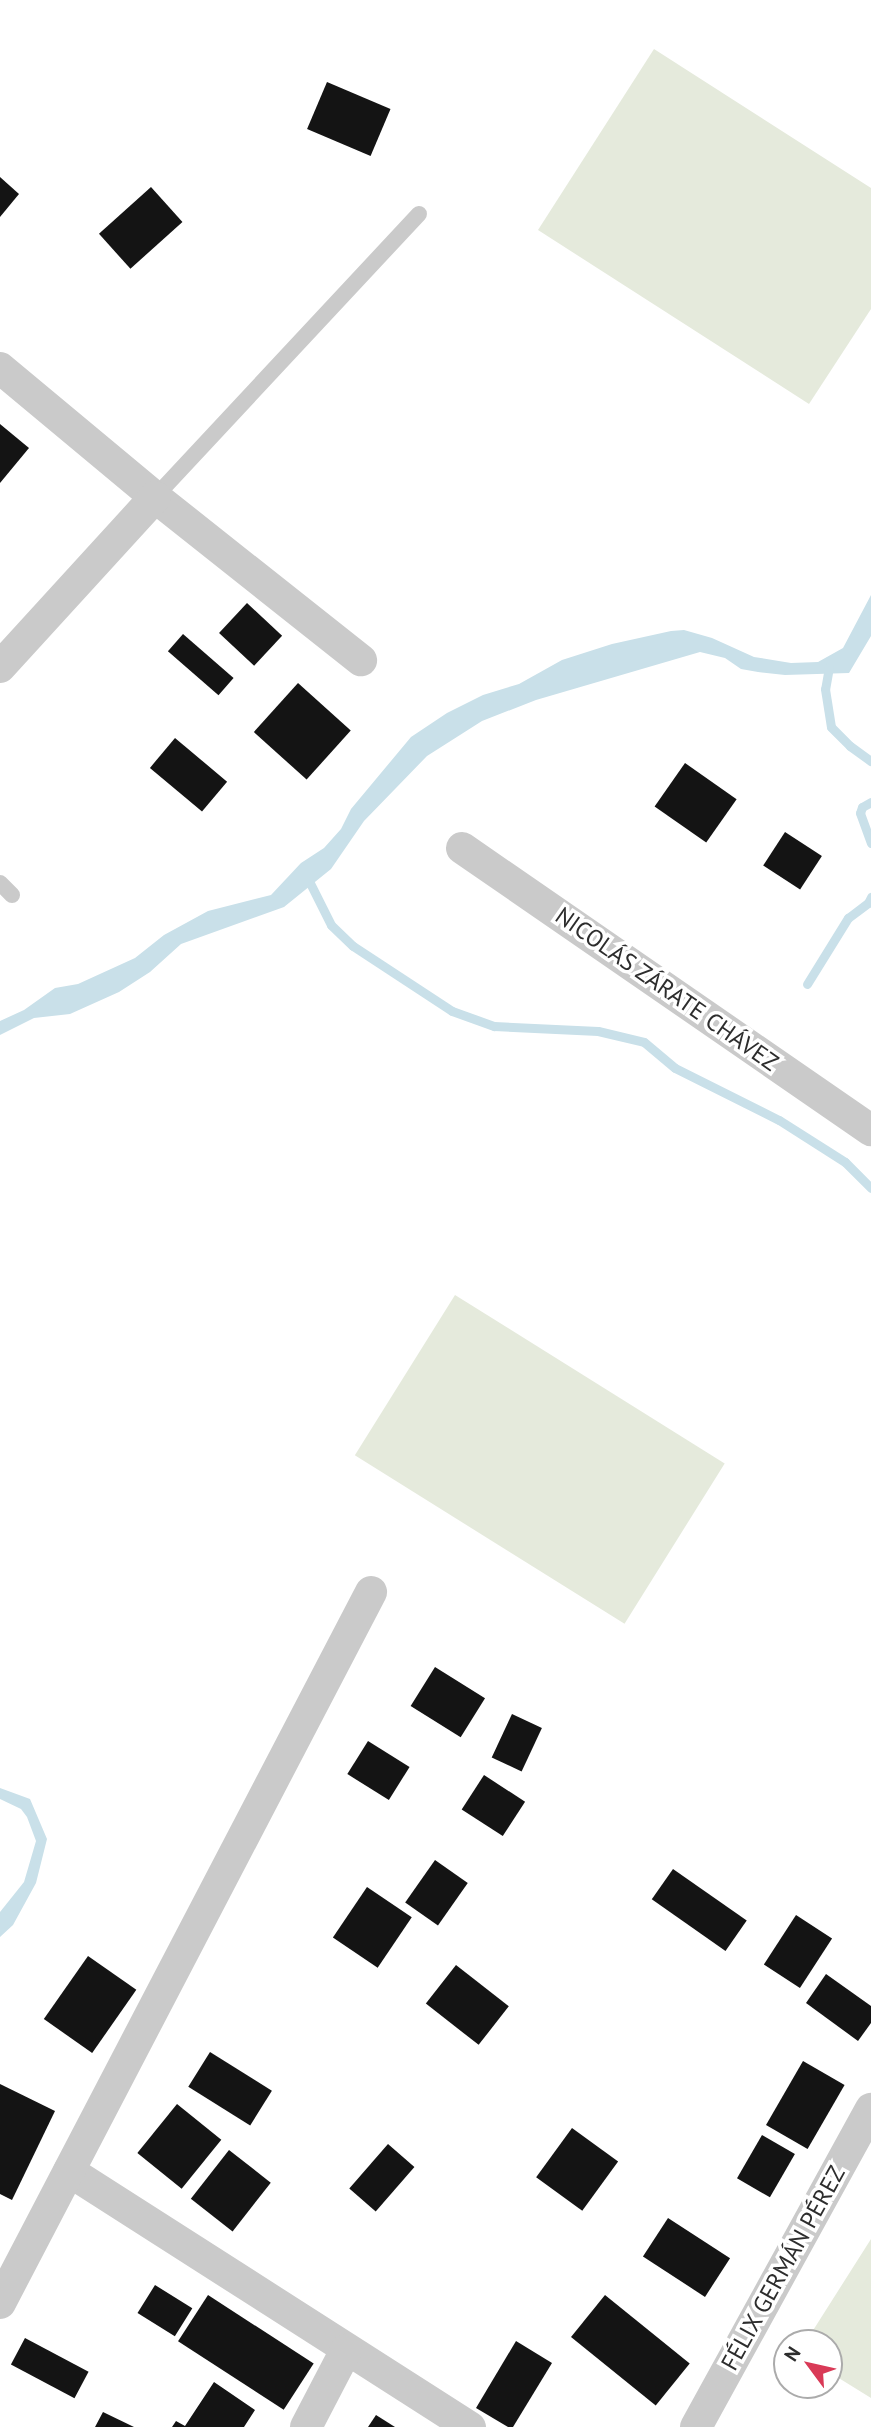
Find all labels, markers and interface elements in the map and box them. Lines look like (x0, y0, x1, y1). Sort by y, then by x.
street label: NICOLÁS ZÁRATE CHÁVEZ (550, 901, 784, 1077)
street label: FÉLIX GERMÁN PÉREZ (715, 2161, 851, 2375)
north arrow (773, 2329, 843, 2399)

